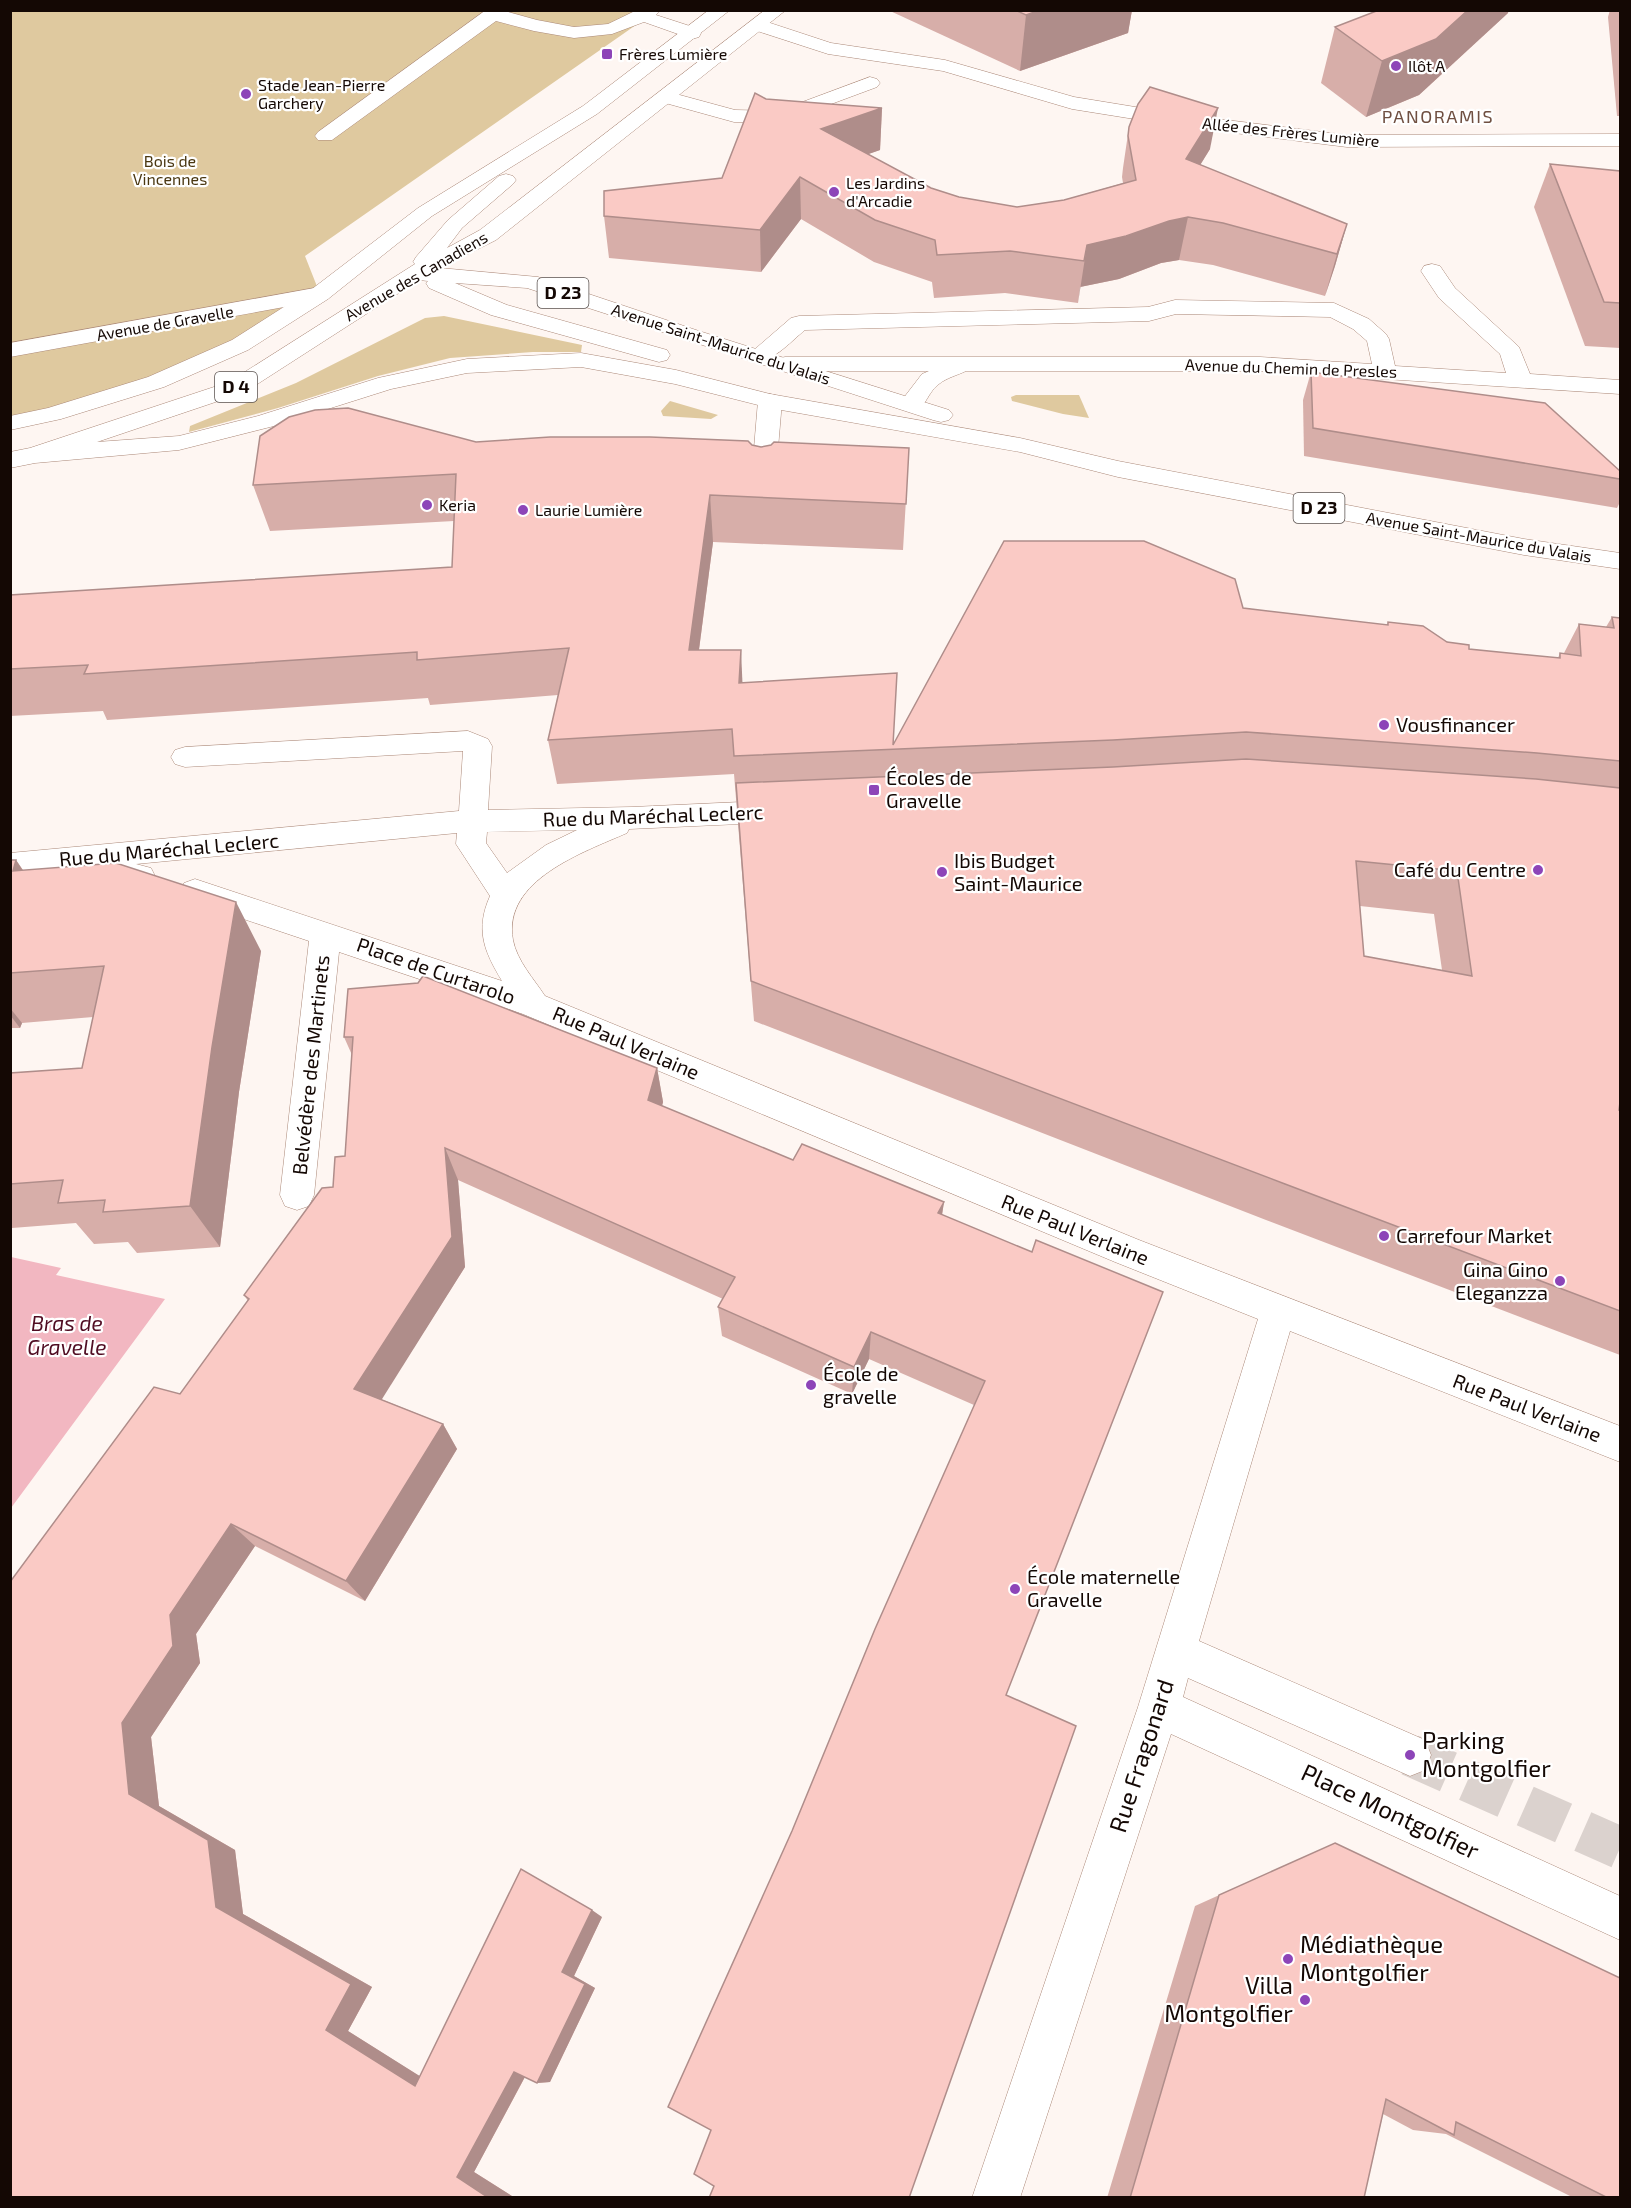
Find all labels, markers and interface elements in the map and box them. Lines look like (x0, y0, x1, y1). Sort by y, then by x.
place label: Frères Lumière (619, 44, 727, 63)
marker: Frères Lumière (600, 47, 614, 61)
place label: Ilôt A (1408, 56, 1445, 75)
marker: Ilôt A (1389, 59, 1403, 73)
place label: Stade Jean-Pierre Garchery (258, 75, 385, 112)
marker: Stade Jean-Pierre Garchery (239, 87, 253, 101)
district label: PANORAMIS (1382, 105, 1494, 127)
street label: Allée des Frères Lumière (1202, 113, 1381, 150)
park label: Bois de Vincennes (133, 151, 207, 188)
place label: Les Jardins d'Arcadie (846, 173, 925, 210)
marker: Les Jardins d'Arcadie (827, 185, 841, 199)
street label: Avenue des Canadiens (341, 227, 491, 324)
road number: D 23 (538, 278, 588, 308)
street label: Avenue Saint-Maurice du Valais (609, 299, 833, 388)
street label: Avenue de Gravelle (95, 301, 235, 344)
street label: Avenue du Chemin de Presles (1185, 354, 1397, 381)
road number: D 4 (215, 372, 257, 402)
road number: D 23 (1294, 493, 1344, 523)
place label: Keria (439, 495, 476, 514)
marker: Keria (420, 498, 434, 512)
place label: Laurie Lumière (535, 500, 642, 519)
marker: Laurie Lumière (516, 503, 530, 517)
street label: Avenue Saint-Maurice du Valais (1365, 507, 1593, 566)
place label: Vousfinancer (1396, 712, 1515, 736)
marker: Vousfinancer (1377, 718, 1391, 732)
place label: Écoles de Gravelle (886, 765, 972, 812)
marker: Écoles de Gravelle (867, 783, 881, 797)
street label: Rue du Maréchal Leclerc (542, 799, 764, 831)
street label: Rue du Maréchal Leclerc (58, 827, 280, 871)
place label: Ibis Budget Saint-Maurice (954, 848, 1083, 895)
place label: Café du Centre (1394, 857, 1526, 881)
marker: Café du Centre (1531, 863, 1545, 877)
marker: Ibis Budget Saint-Maurice (935, 865, 949, 879)
street label: Place de Curtarolo (354, 932, 519, 1008)
street label: Belvédère des Martinets (287, 954, 333, 1176)
street label: Rue Paul Verlaine (549, 1000, 703, 1084)
street label: Rue Paul Verlaine (998, 1189, 1153, 1270)
place label: Carrefour Market (1396, 1223, 1552, 1247)
marker: Carrefour Market (1377, 1229, 1391, 1243)
place label: Gina Gino Eleganzza (1455, 1257, 1548, 1304)
marker: Gina Gino Eleganzza (1553, 1274, 1567, 1288)
water label: Bras de Gravelle (27, 1310, 107, 1359)
place label: École de gravelle (823, 1361, 899, 1408)
street label: Rue Paul Verlaine (1450, 1368, 1605, 1446)
marker: École de gravelle (804, 1378, 818, 1392)
place label: École maternelle Gravelle (1027, 1564, 1180, 1611)
marker: École maternelle Gravelle (1008, 1582, 1022, 1596)
street label: Rue Fragonard (1102, 1675, 1179, 1836)
place label: Parking Montgolfier (1422, 1725, 1551, 1782)
marker: Parking Montgolfier (1403, 1748, 1417, 1762)
street label: Place Montgolfier (1297, 1757, 1485, 1865)
place label: Médiathèque Montgolfier (1300, 1929, 1443, 1986)
marker: Médiathèque Montgolfier (1281, 1952, 1295, 1966)
place label: Villa Montgolfier (1164, 1970, 1293, 2027)
marker: Villa Montgolfier (1298, 1993, 1312, 2007)

